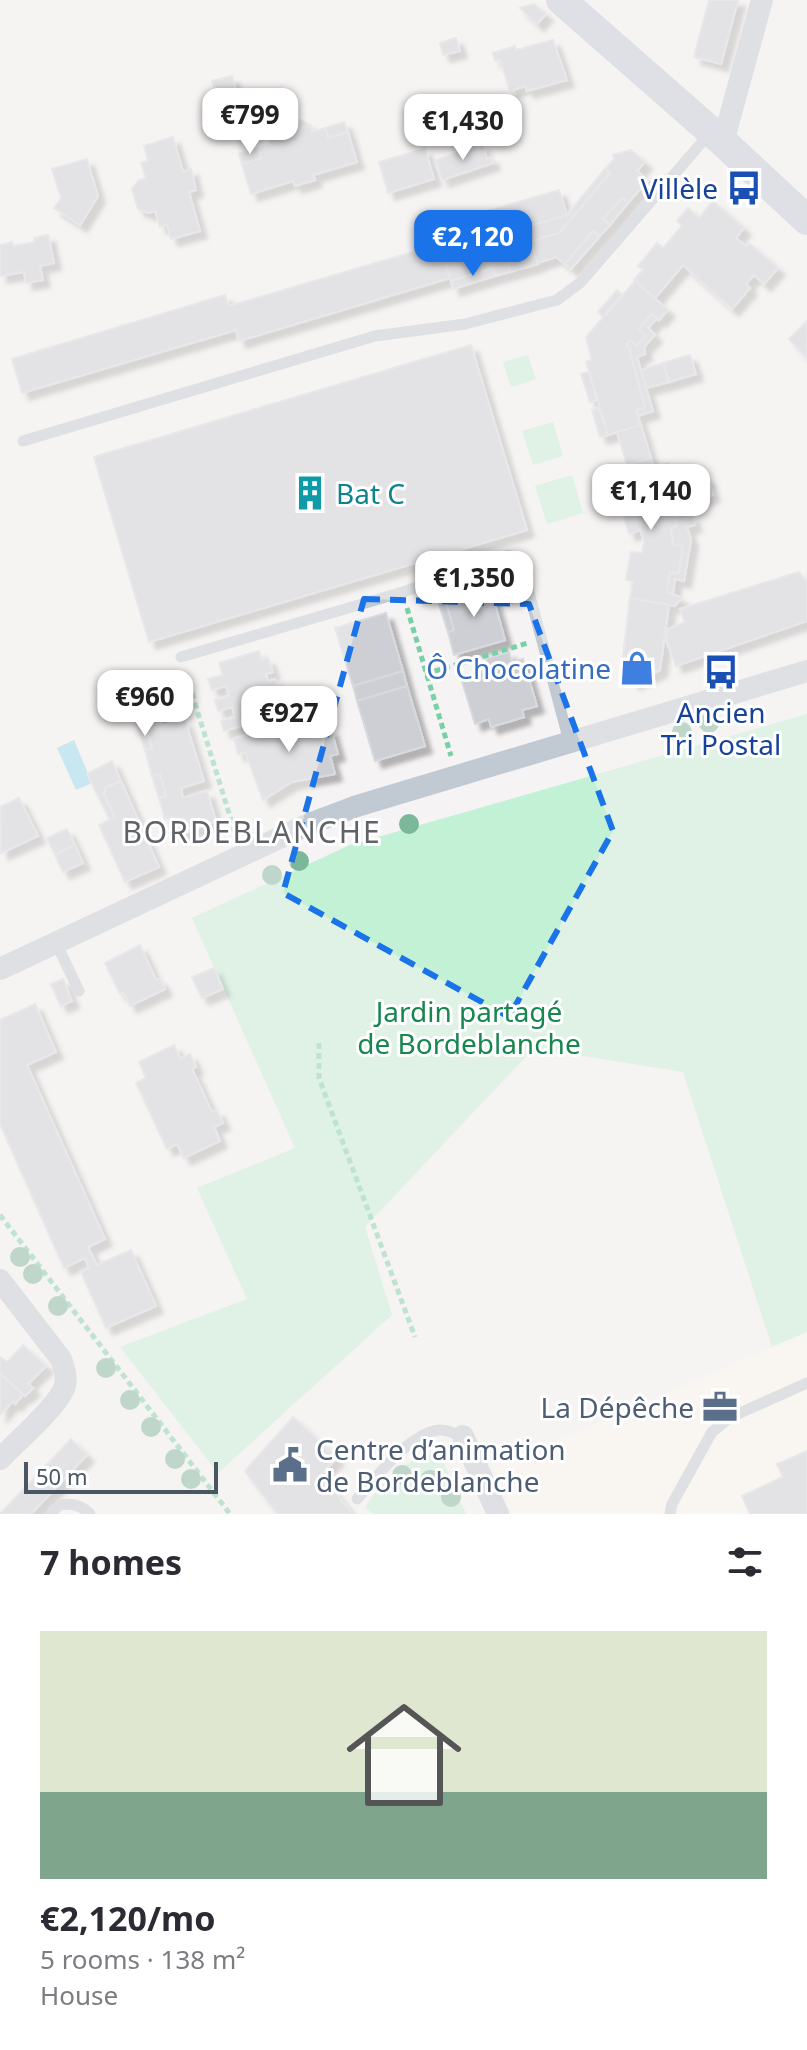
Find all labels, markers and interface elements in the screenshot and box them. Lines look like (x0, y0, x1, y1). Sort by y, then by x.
pin: €799 (203, 88, 297, 156)
pin: €1,430 (398, 94, 528, 162)
text: €799 (220, 96, 280, 132)
text: €1,430 (422, 102, 504, 138)
place label: Villèle (641, 169, 718, 207)
bus stop icon: Villèle (725, 169, 763, 207)
pin: €2,120 (408, 210, 538, 278)
text: €2,120 (432, 218, 514, 254)
pin: €1,140 (586, 464, 716, 532)
text: €1,140 (610, 472, 692, 508)
building icon: Bat C (291, 474, 329, 512)
place label: Bat C (336, 474, 405, 512)
pin: €1,350 (409, 551, 539, 619)
text: €1,350 (433, 559, 515, 595)
place label: Ô Chocolatine (426, 649, 611, 687)
shop icon: Ô Chocolatine (618, 649, 656, 687)
bus stop icon: Ancien Tri Postal (702, 653, 740, 691)
pin: €960 (98, 670, 192, 738)
text: €960 (115, 678, 175, 714)
pin: €927 (242, 686, 336, 754)
place label: Ancien Tri Postal (661, 693, 781, 763)
text: €927 (259, 694, 319, 730)
district label: BORDEBLANCHE (122, 811, 382, 852)
park label: Jardin partagé de Bordeblanche (357, 992, 581, 1062)
place label: La Dépêche (541, 1388, 694, 1426)
office icon: La Dépêche (701, 1388, 739, 1426)
place label: Centre d’animation de Bordeblanche (316, 1430, 566, 1500)
public building icon: Centre d’animation de Bordeblanche (271, 1446, 309, 1484)
scale bar (24, 1458, 218, 1494)
text: 50 m (36, 1461, 87, 1491)
text: 7 homes (40, 1539, 182, 1585)
icon: filters (723, 1540, 767, 1584)
icon: home (332, 1683, 476, 1827)
text: €2,120/mo (40, 1895, 215, 1941)
text: 5 rooms · 138 m² (40, 1941, 245, 1977)
text: House (40, 1977, 118, 2013)

